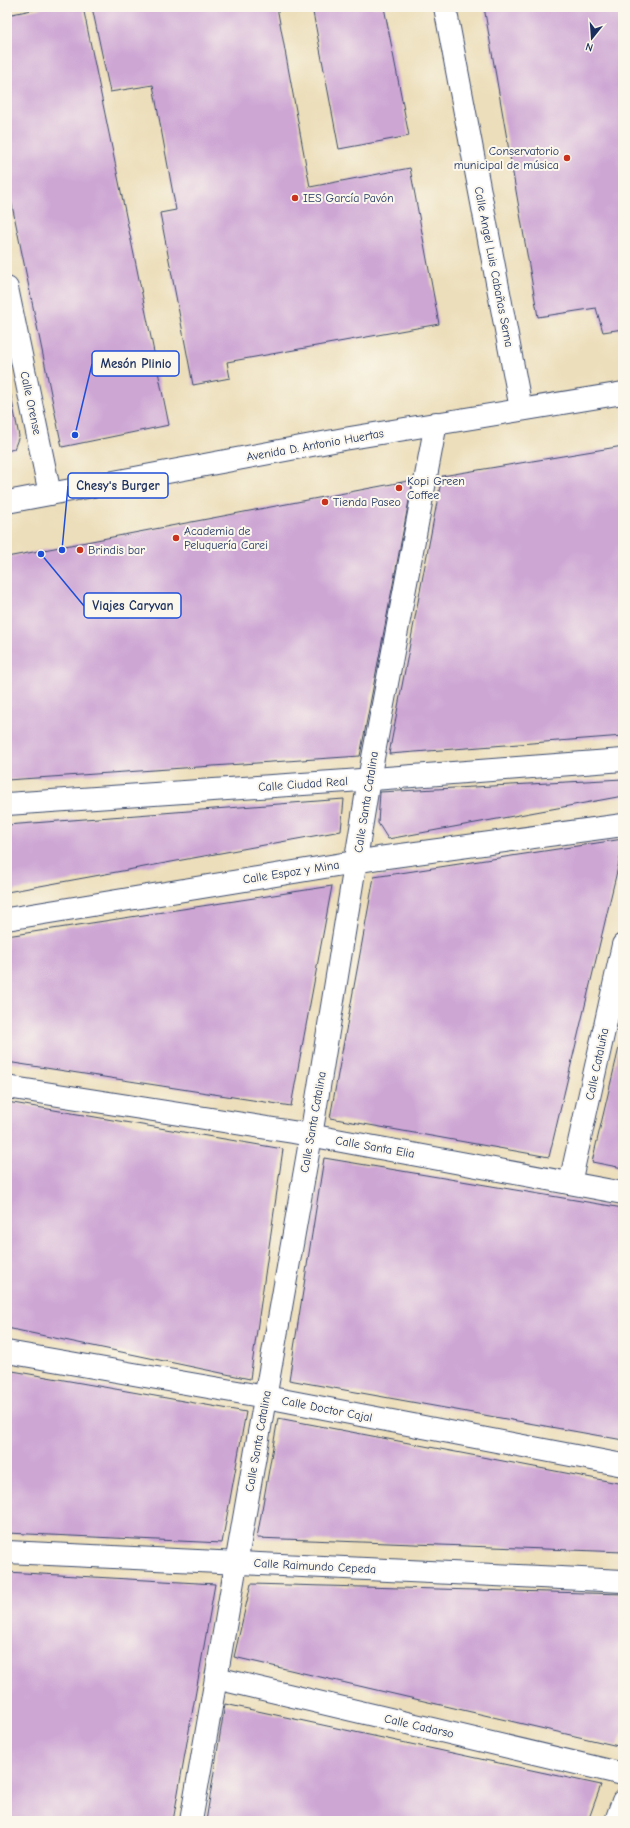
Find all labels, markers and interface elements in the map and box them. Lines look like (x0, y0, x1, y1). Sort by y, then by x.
north arrow (572, 18, 612, 58)
text: N (584, 40, 595, 54)
place label: Conservatorio municipal de música (454, 144, 559, 172)
marker: Conservatorio municipal de música (562, 153, 572, 163)
street label: Calle Angel Luis Cabañas Serna (472, 185, 516, 349)
place label: IES García Pavón (303, 191, 394, 205)
marker: IES García Pavón (290, 193, 300, 203)
callout: Mesón Plinio (92, 351, 179, 376)
text: Mesón Plinio (100, 356, 172, 371)
street label: Calle Orense (17, 370, 45, 436)
street label: Avenida D. Antonio Huertas (245, 426, 385, 464)
callout: Chesy's Burger (68, 473, 168, 498)
place label: Kopi Green Coffee (407, 474, 465, 502)
text: Chesy's Burger (76, 478, 161, 493)
marker: Kopi Green Coffee (394, 483, 404, 493)
place label: Tienda Paseo (333, 495, 401, 509)
marker: Tienda Paseo (320, 497, 330, 507)
place label: Academia de Peluquería Carei (184, 524, 268, 552)
marker: Academia de Peluquería Carei (171, 533, 181, 543)
place label: Brindis bar (88, 543, 145, 557)
marker: Brindis bar (75, 545, 85, 555)
callout: Viajes Caryvan (84, 593, 181, 618)
text: Viajes Caryvan (92, 598, 174, 613)
street label: Calle Santa Catalina (351, 750, 381, 854)
street label: Calle Ciudad Real (258, 774, 348, 794)
street label: Calle Espoz y Mina (242, 857, 340, 887)
street label: Calle Cataluña (583, 1027, 611, 1101)
street label: Calle Santa Catalina (297, 1070, 329, 1174)
street label: Calle Santa Elia (334, 1133, 416, 1161)
street label: Calle Santa Catalina (242, 1389, 274, 1493)
street label: Calle Doctor Cajal (281, 1393, 373, 1425)
street label: Calle Raimundo Cepeda (253, 1556, 377, 1576)
street label: Calle Cadarso (383, 1711, 455, 1741)

